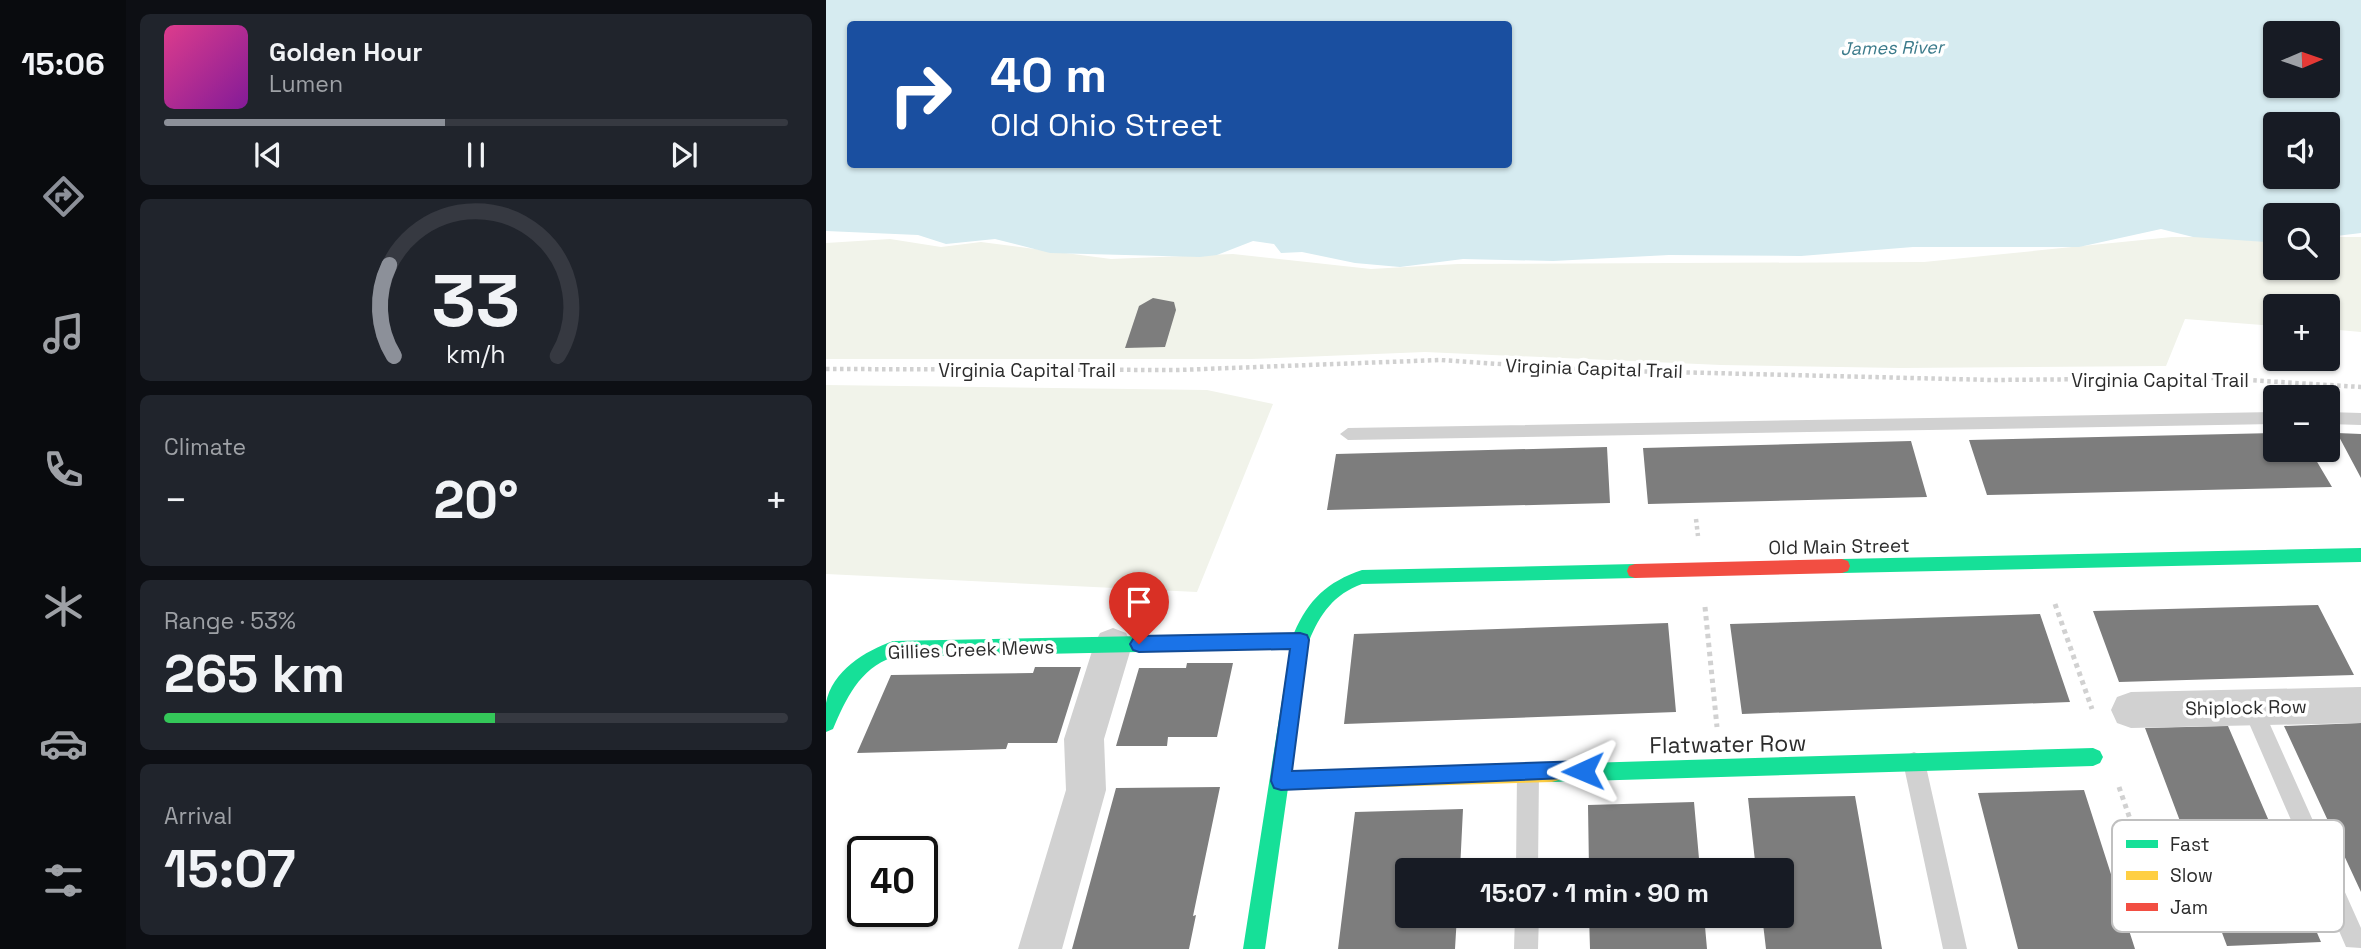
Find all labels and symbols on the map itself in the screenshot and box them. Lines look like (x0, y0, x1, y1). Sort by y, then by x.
north arrow (2263, 21, 2340, 98)
water label: James River (1840, 35, 1946, 60)
street label: Virginia Capital Trail (1505, 353, 1683, 384)
street label: Virginia Capital Trail (938, 358, 1116, 383)
street label: Virginia Capital Trail (2071, 368, 2249, 393)
street label: Old Main Street (1768, 533, 1910, 560)
pin (1109, 572, 1169, 644)
street label: Gillies Creek Mews (887, 634, 1055, 665)
street label: Shiplock Row (2185, 694, 2307, 721)
street label: Flatwater Row (1649, 728, 1807, 760)
position arrow (1546, 734, 1620, 808)
legend (2112, 820, 2344, 932)
text: Fast (2170, 832, 2210, 857)
speed limit sign: 40 (847, 836, 938, 927)
text: Slow (2170, 863, 2213, 888)
text: Jam (2170, 895, 2208, 920)

